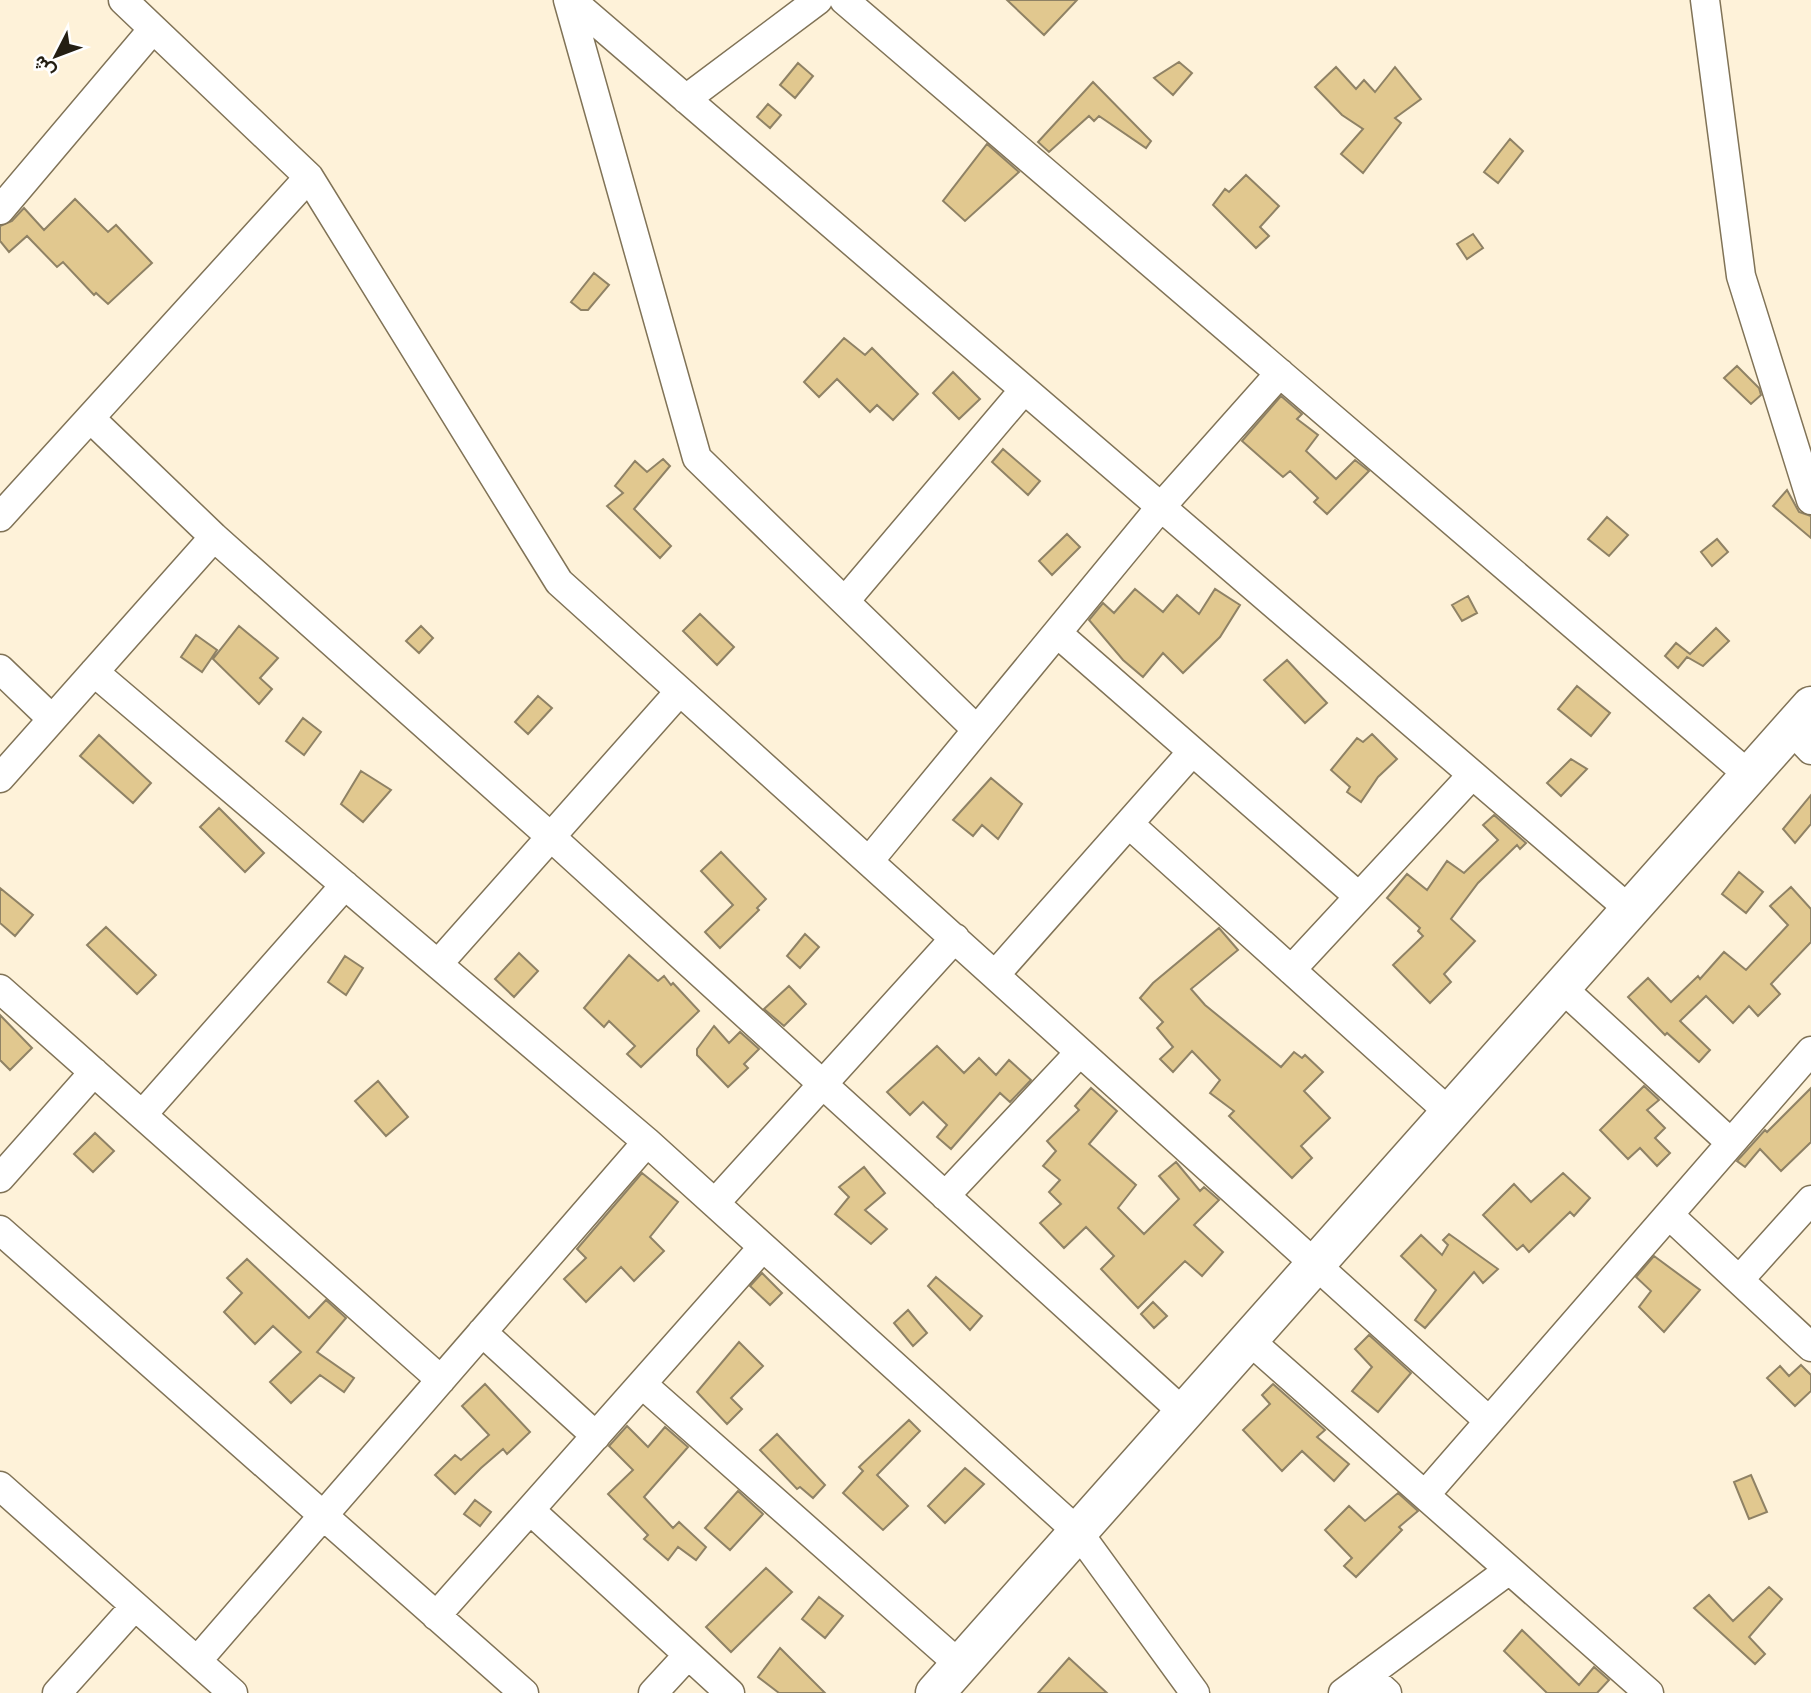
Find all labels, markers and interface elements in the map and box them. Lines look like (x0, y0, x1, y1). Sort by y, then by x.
north arrow (21, 21, 91, 91)
text: ش (26, 49, 61, 85)

